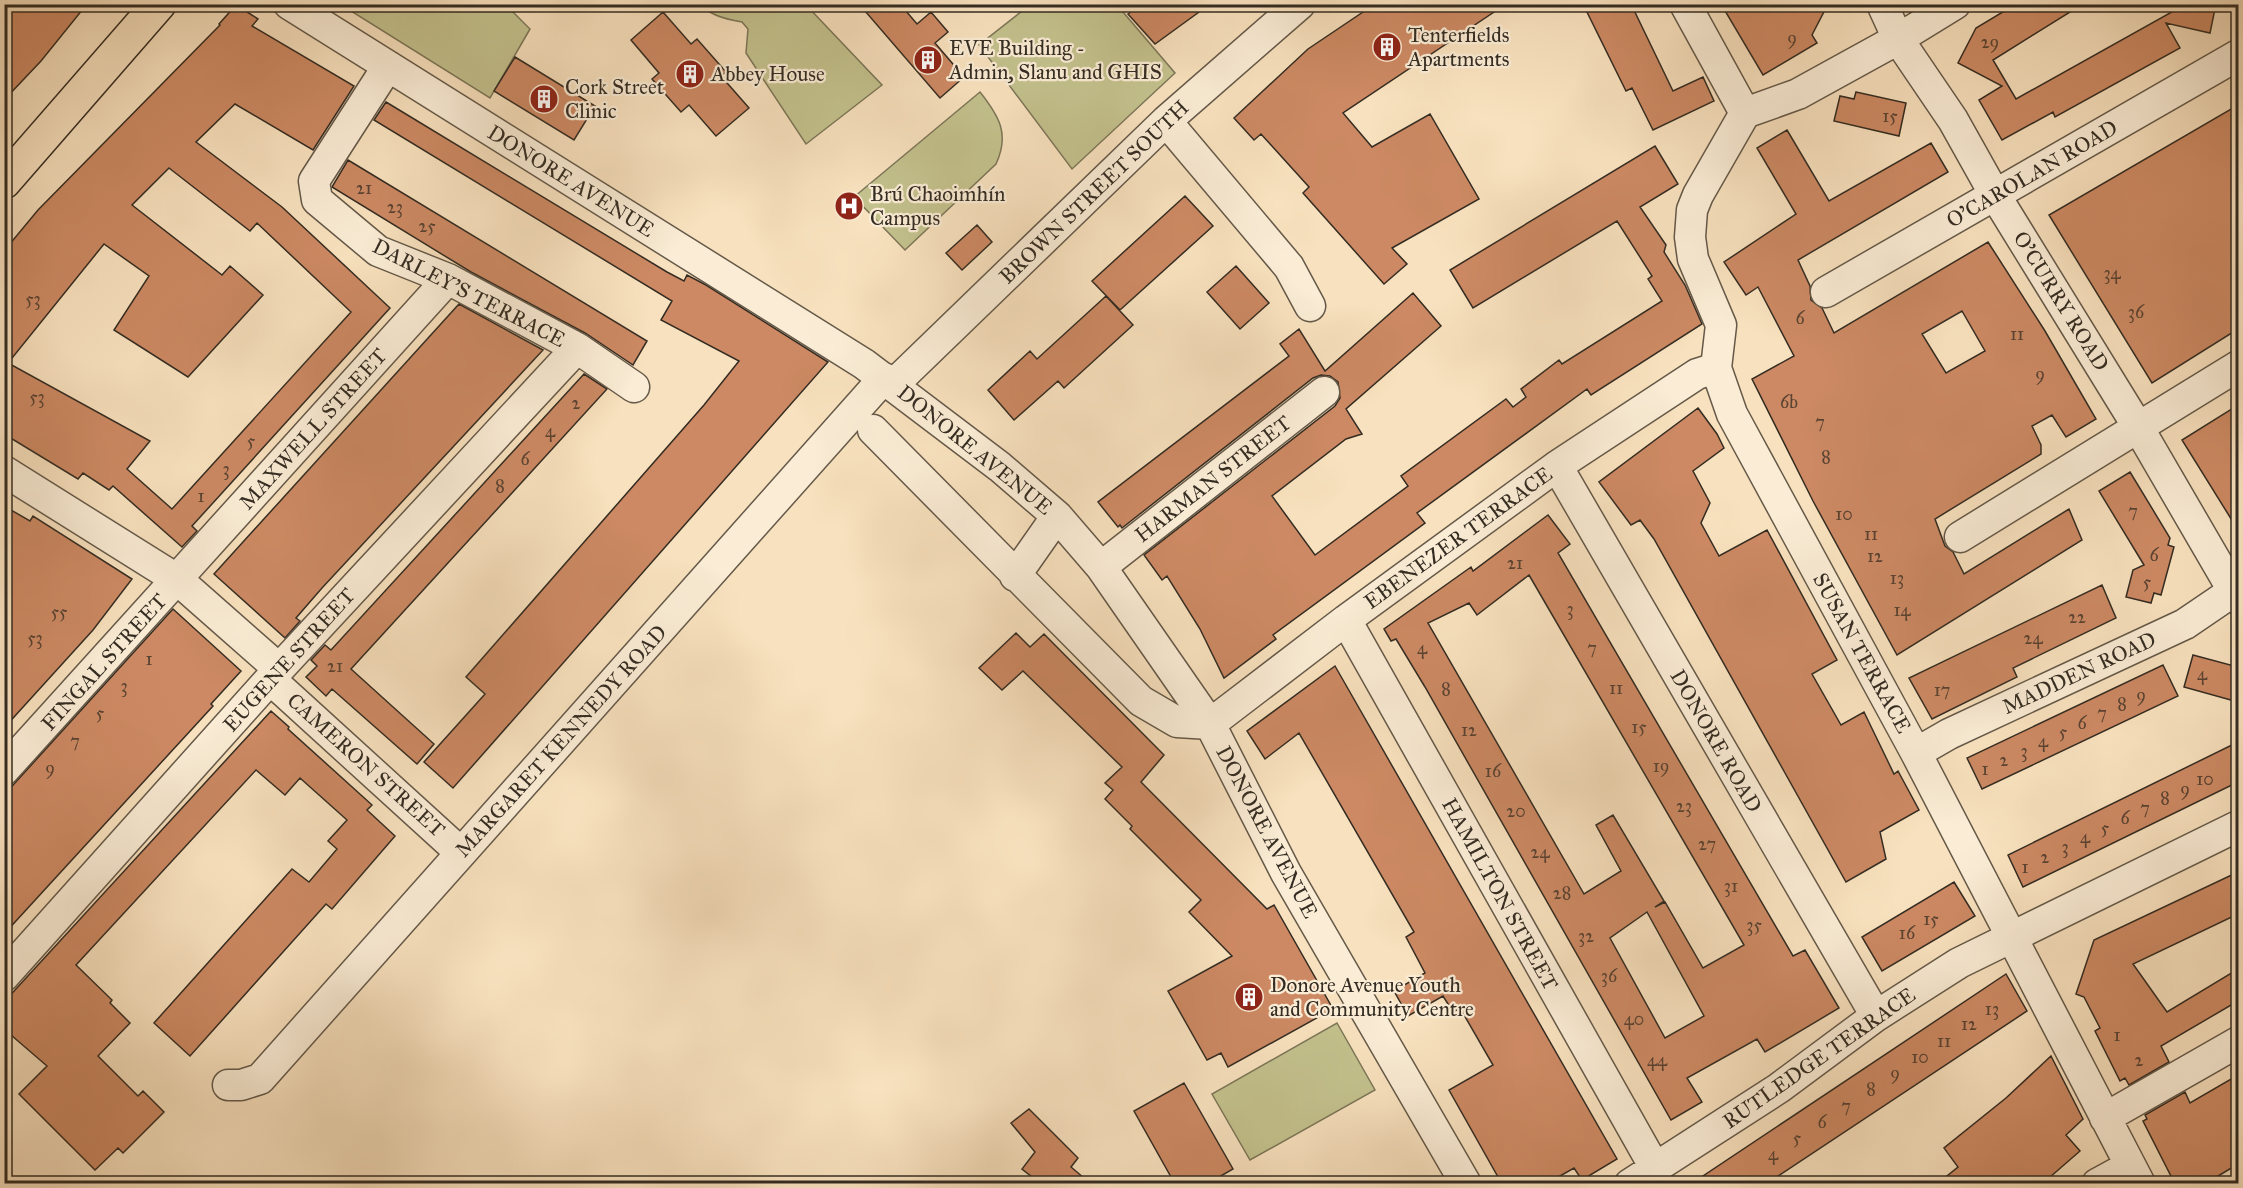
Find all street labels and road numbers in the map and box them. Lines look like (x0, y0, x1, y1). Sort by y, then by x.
street label: BROWN STREET SOUTH (994, 95, 1194, 289)
street label: O'CAROLAN ROAD (1942, 114, 2122, 234)
street label: DONORE AVENUE (483, 119, 659, 243)
street label: O'CURRY ROAD (2008, 226, 2114, 376)
street label: DARLEY'S TERRACE (368, 233, 570, 353)
street label: MAXWELL STREET (234, 343, 392, 515)
street label: DONORE AVENUE (892, 380, 1058, 520)
street label: HARMAN STREET (1130, 410, 1296, 548)
street label: EBENEZER TERRACE (1359, 461, 1557, 615)
street label: SUSAN TERRACE (1807, 568, 1917, 738)
street label: EUGENE STREET (218, 583, 360, 737)
street label: FINGAL STREET (36, 588, 172, 736)
street label: MARGARET KENNEDY ROAD (450, 619, 672, 863)
street label: MADDEN ROAD (1998, 626, 2160, 720)
street label: DONORE ROAD (1665, 665, 1767, 817)
street label: CAMERON STREET (282, 687, 450, 843)
street label: DONORE AVENUE (1211, 741, 1323, 923)
street label: HAMILTON STREET (1436, 793, 1564, 995)
street label: RUTLEDGE TERRACE (1718, 982, 1920, 1134)

